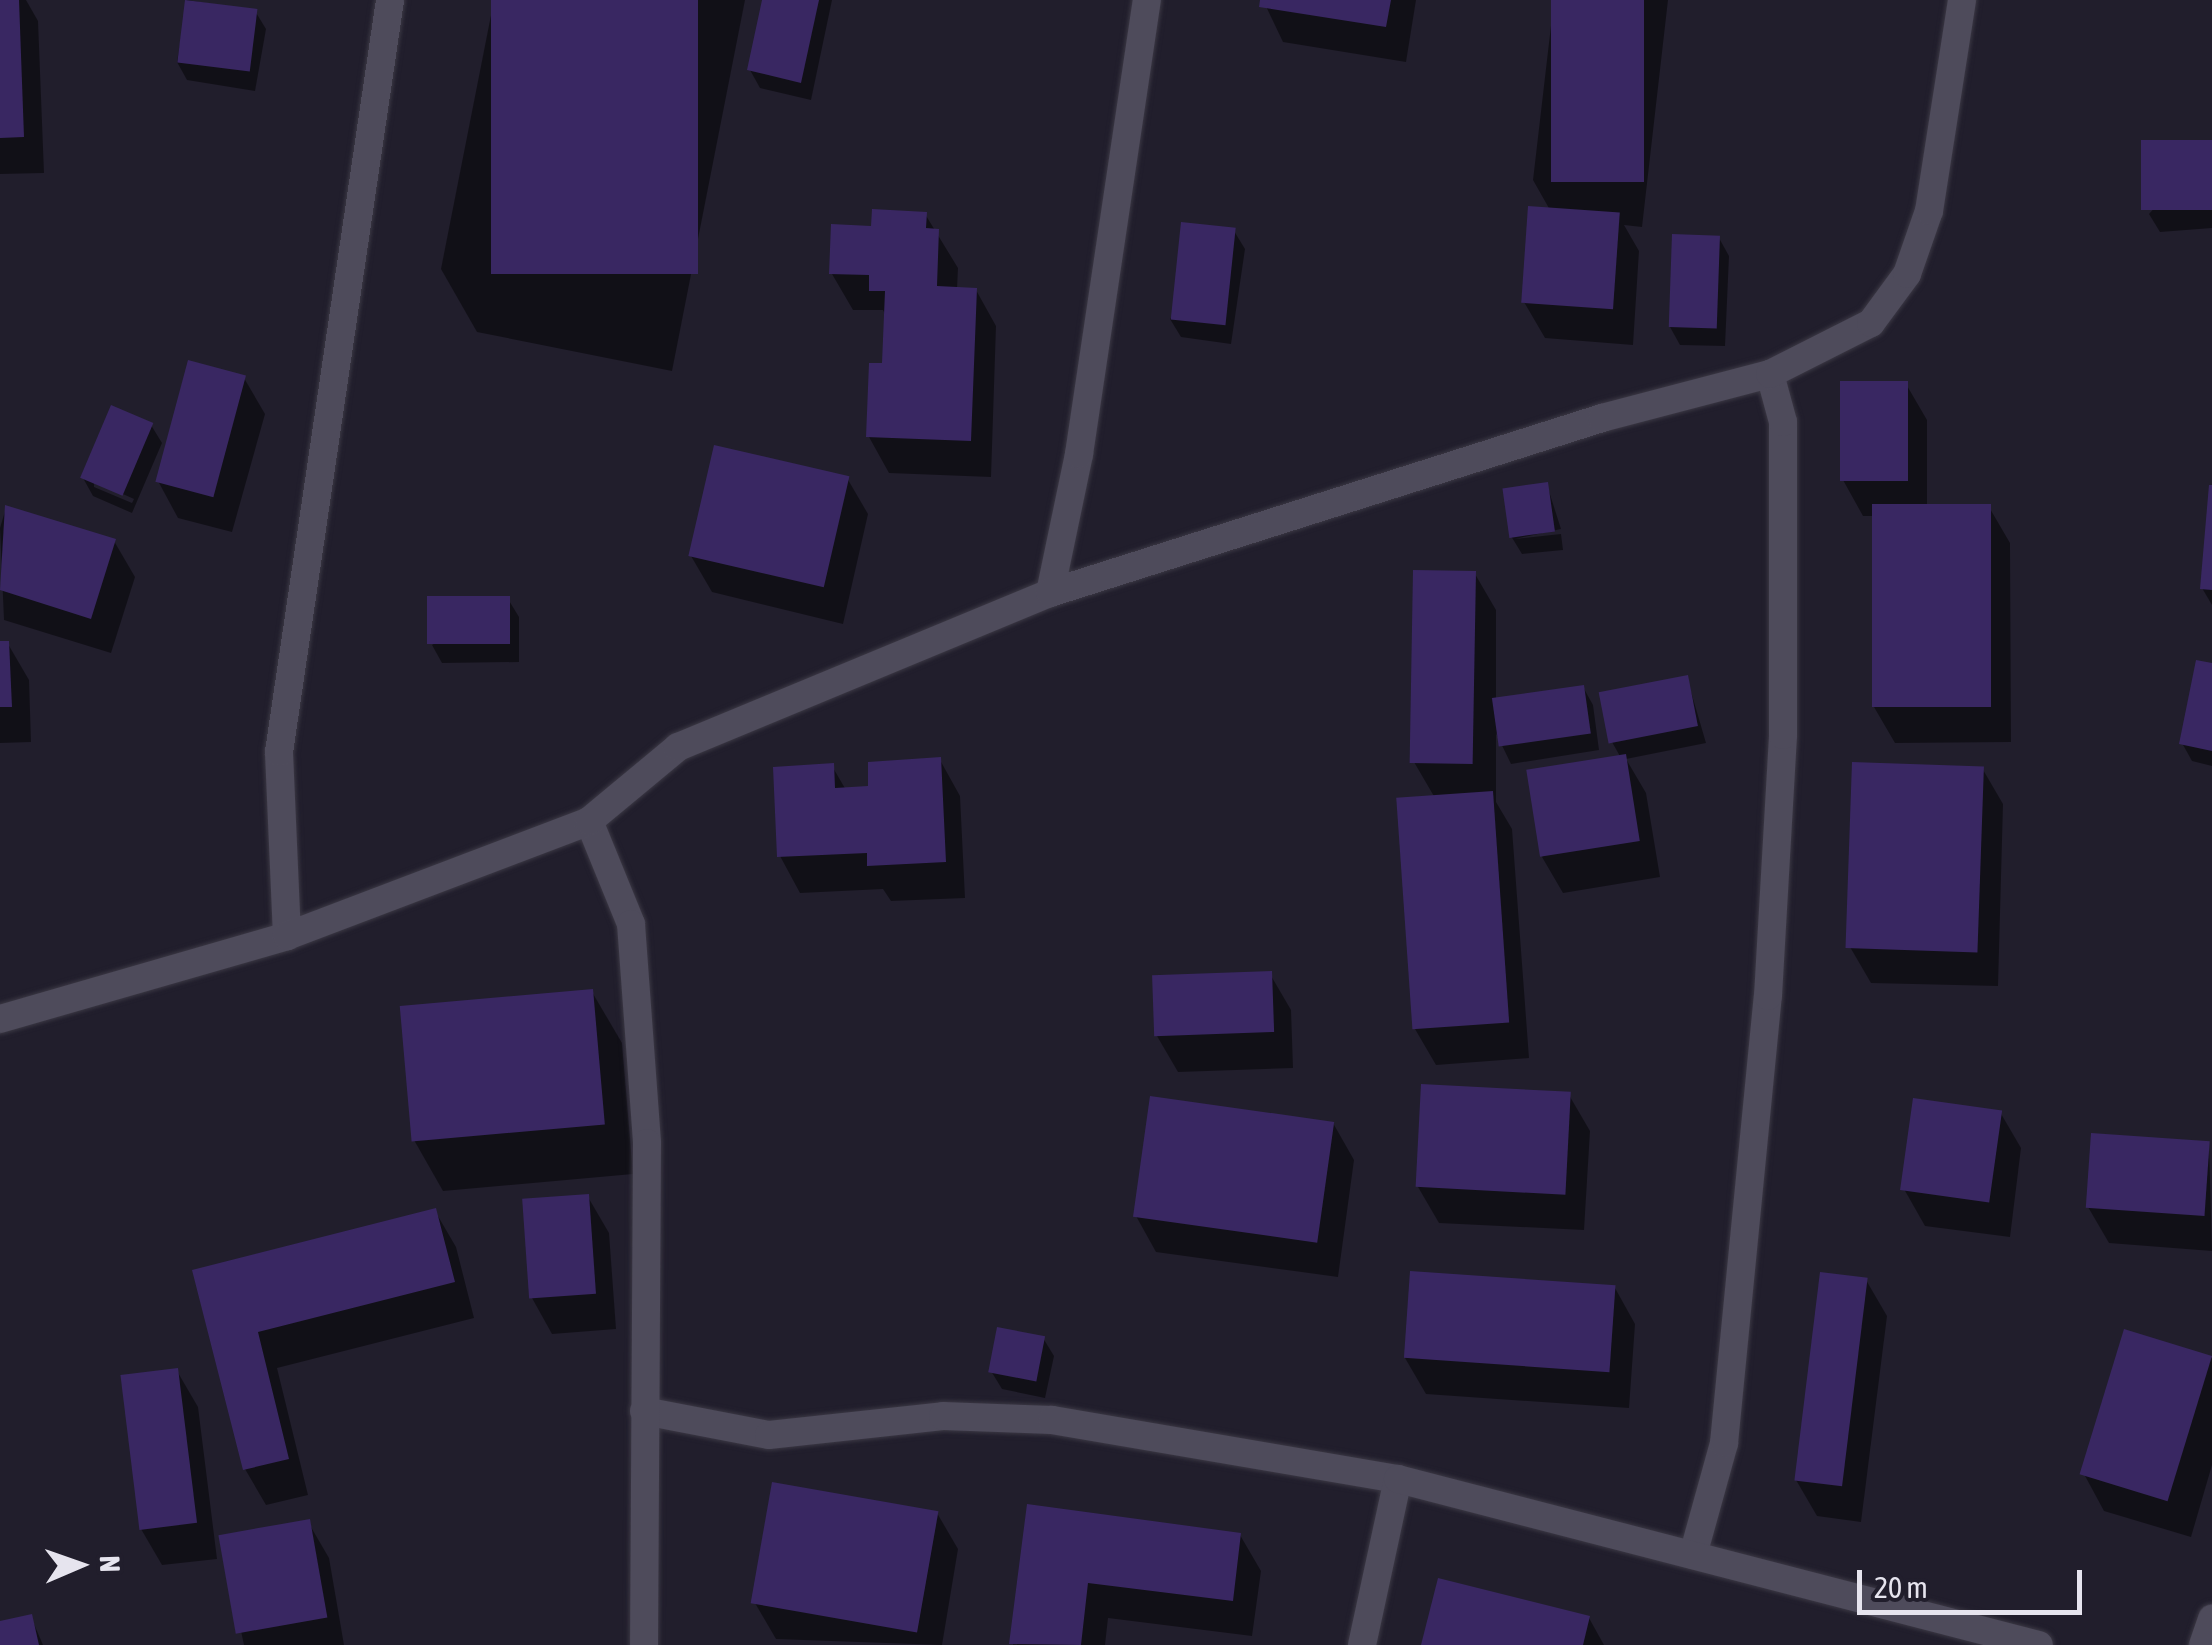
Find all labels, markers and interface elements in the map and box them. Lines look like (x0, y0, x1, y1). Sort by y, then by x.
north arrow (30, 1515, 130, 1615)
scale bar (1862, 1550, 2087, 1612)
text: N (94, 1555, 126, 1573)
text: 20 m (1874, 1570, 1928, 1604)

